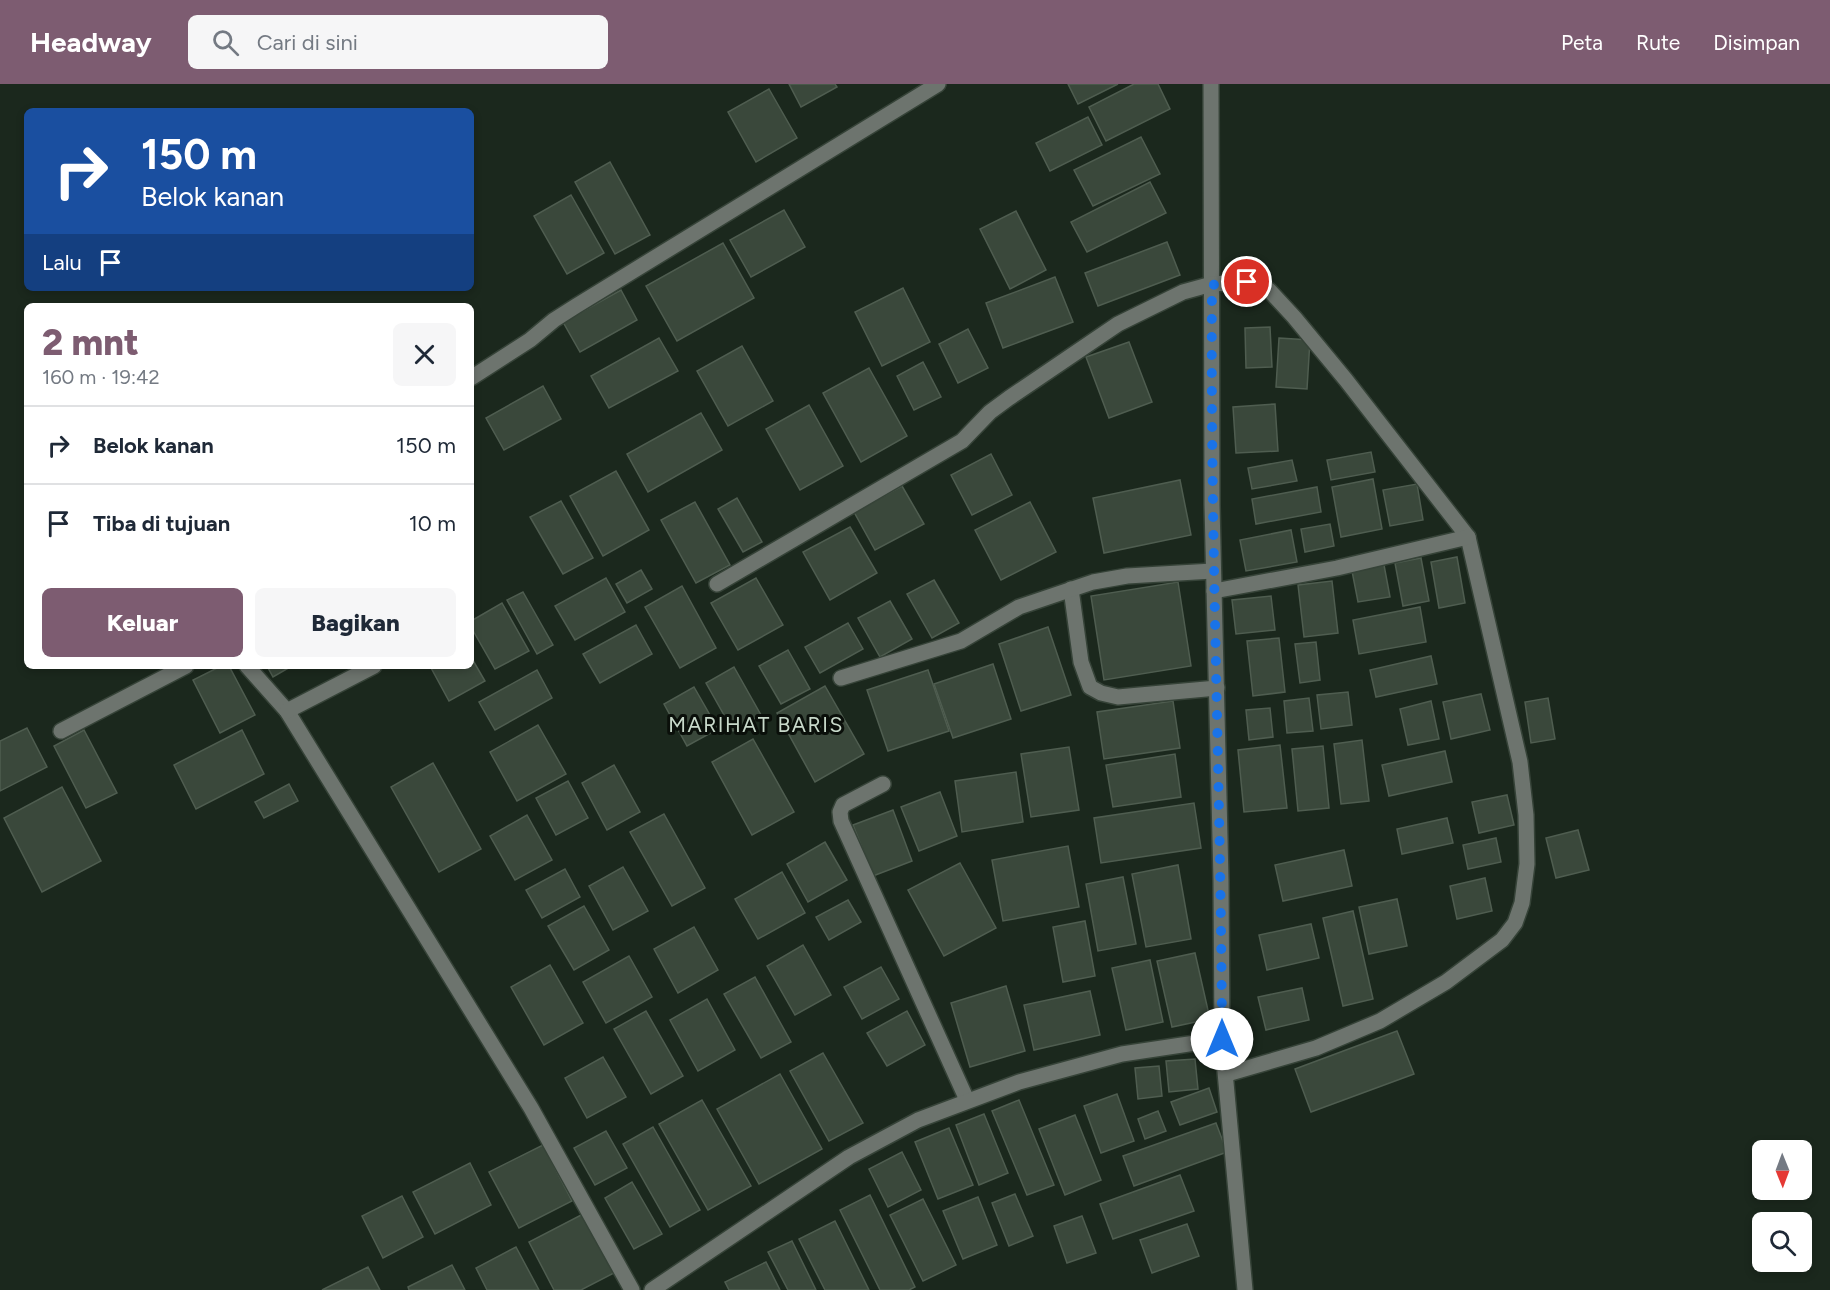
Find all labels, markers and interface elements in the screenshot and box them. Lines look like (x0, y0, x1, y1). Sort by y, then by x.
search box (188, 15, 608, 69)
text: Headway (30, 25, 152, 59)
icon: search (209, 26, 242, 59)
text: Cari di sini (257, 29, 358, 56)
text: Peta (1561, 30, 1603, 55)
text: Rute (1636, 30, 1680, 55)
text: Disimpan (1713, 30, 1800, 55)
text: 150 m (141, 129, 257, 180)
icon: right (42, 132, 120, 210)
text: Belok kanan (141, 180, 284, 213)
icon: arrive (94, 246, 127, 279)
text: Lalu (42, 249, 82, 276)
pin (1221, 256, 1272, 307)
icon: arrive (1230, 265, 1263, 298)
text: 2 mnt (42, 321, 139, 364)
button: close (393, 323, 456, 386)
text: 160 m · 19:42 (42, 365, 160, 389)
icon: right (42, 429, 75, 462)
text: Belok kanan (93, 432, 214, 459)
text: 150 m (396, 432, 456, 459)
icon: arrive (42, 507, 75, 540)
text: Tiba di tujuan (93, 510, 230, 537)
text: 10 m (409, 510, 456, 537)
button: Keluar (42, 588, 243, 657)
button: Bagikan (255, 588, 456, 657)
district label: MARIHAT BARIS (668, 712, 844, 737)
position arrow (1190, 1007, 1254, 1071)
north arrow (1752, 1140, 1812, 1200)
map controls (1752, 1140, 1812, 1272)
button: search (1752, 1212, 1812, 1272)

